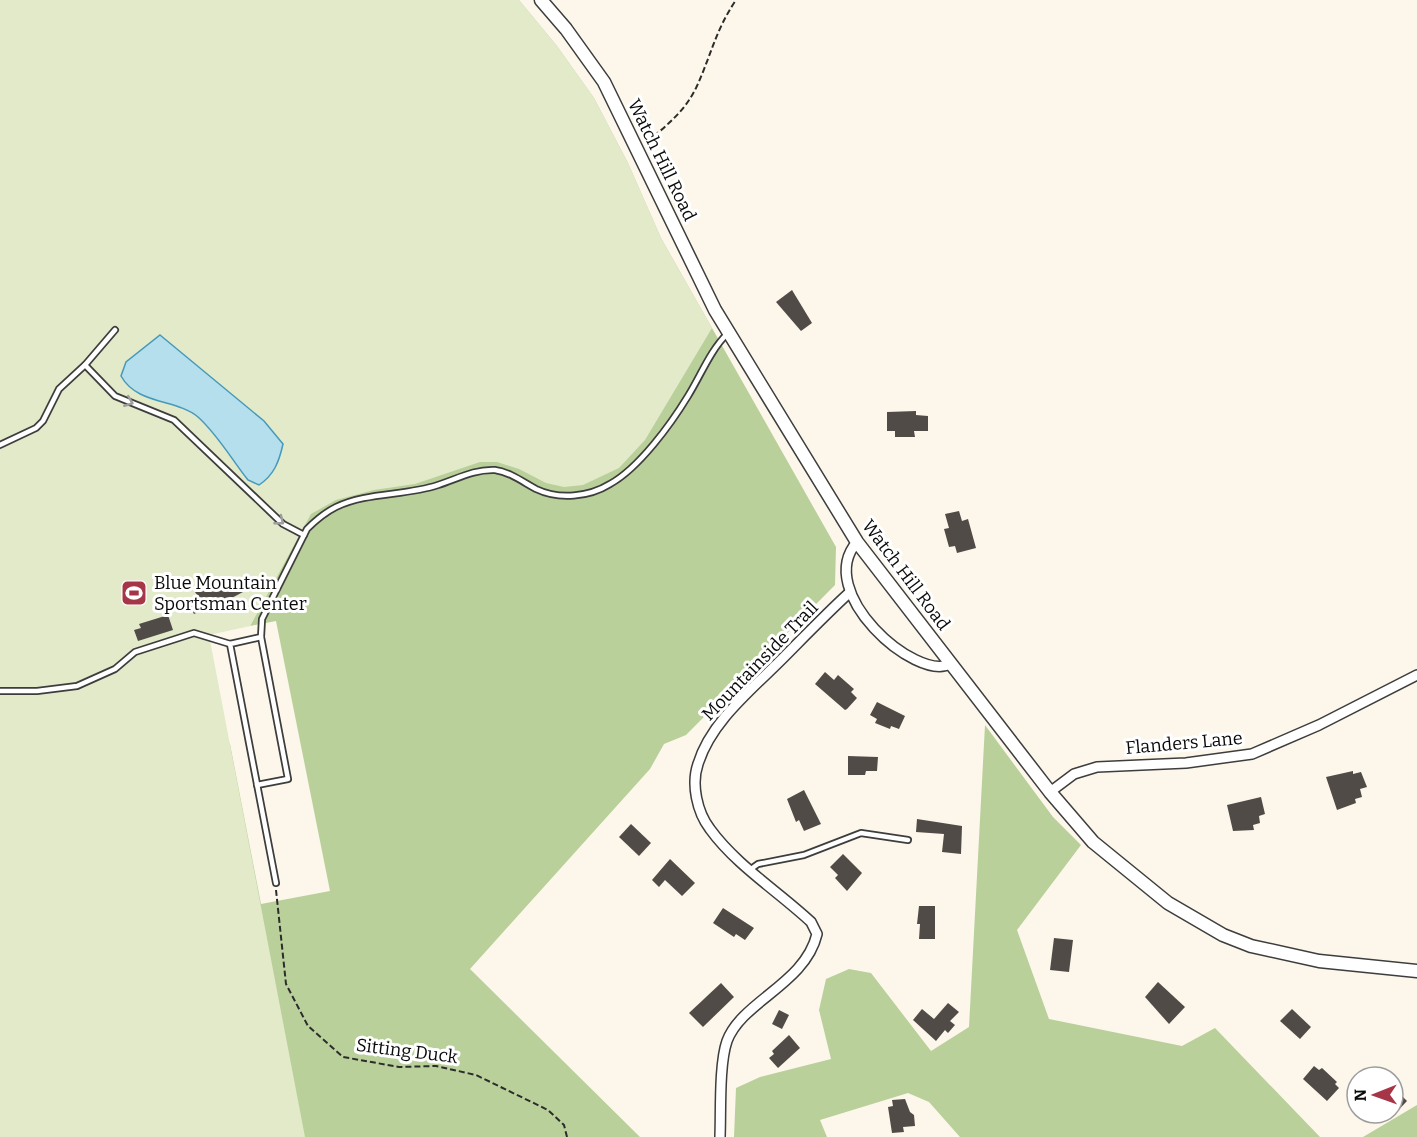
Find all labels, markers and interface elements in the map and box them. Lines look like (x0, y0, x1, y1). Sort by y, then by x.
street label: Watch Hill Road (623, 96, 701, 225)
one-way arrow (123, 395, 134, 407)
one-way arrow (274, 513, 285, 524)
street label: Watch Hill Road (857, 515, 955, 635)
place label: Blue Mountain Sportsman Center (154, 572, 307, 615)
sports icon: Blue Mountain Sportsman Center (119, 578, 149, 608)
street label: Mountainside Trail (697, 597, 823, 725)
street label: Flanders Lane (1125, 727, 1243, 759)
street label: Sitting Duck (355, 1034, 460, 1068)
north arrow (1345, 1065, 1405, 1125)
text: N (1351, 1089, 1370, 1102)

